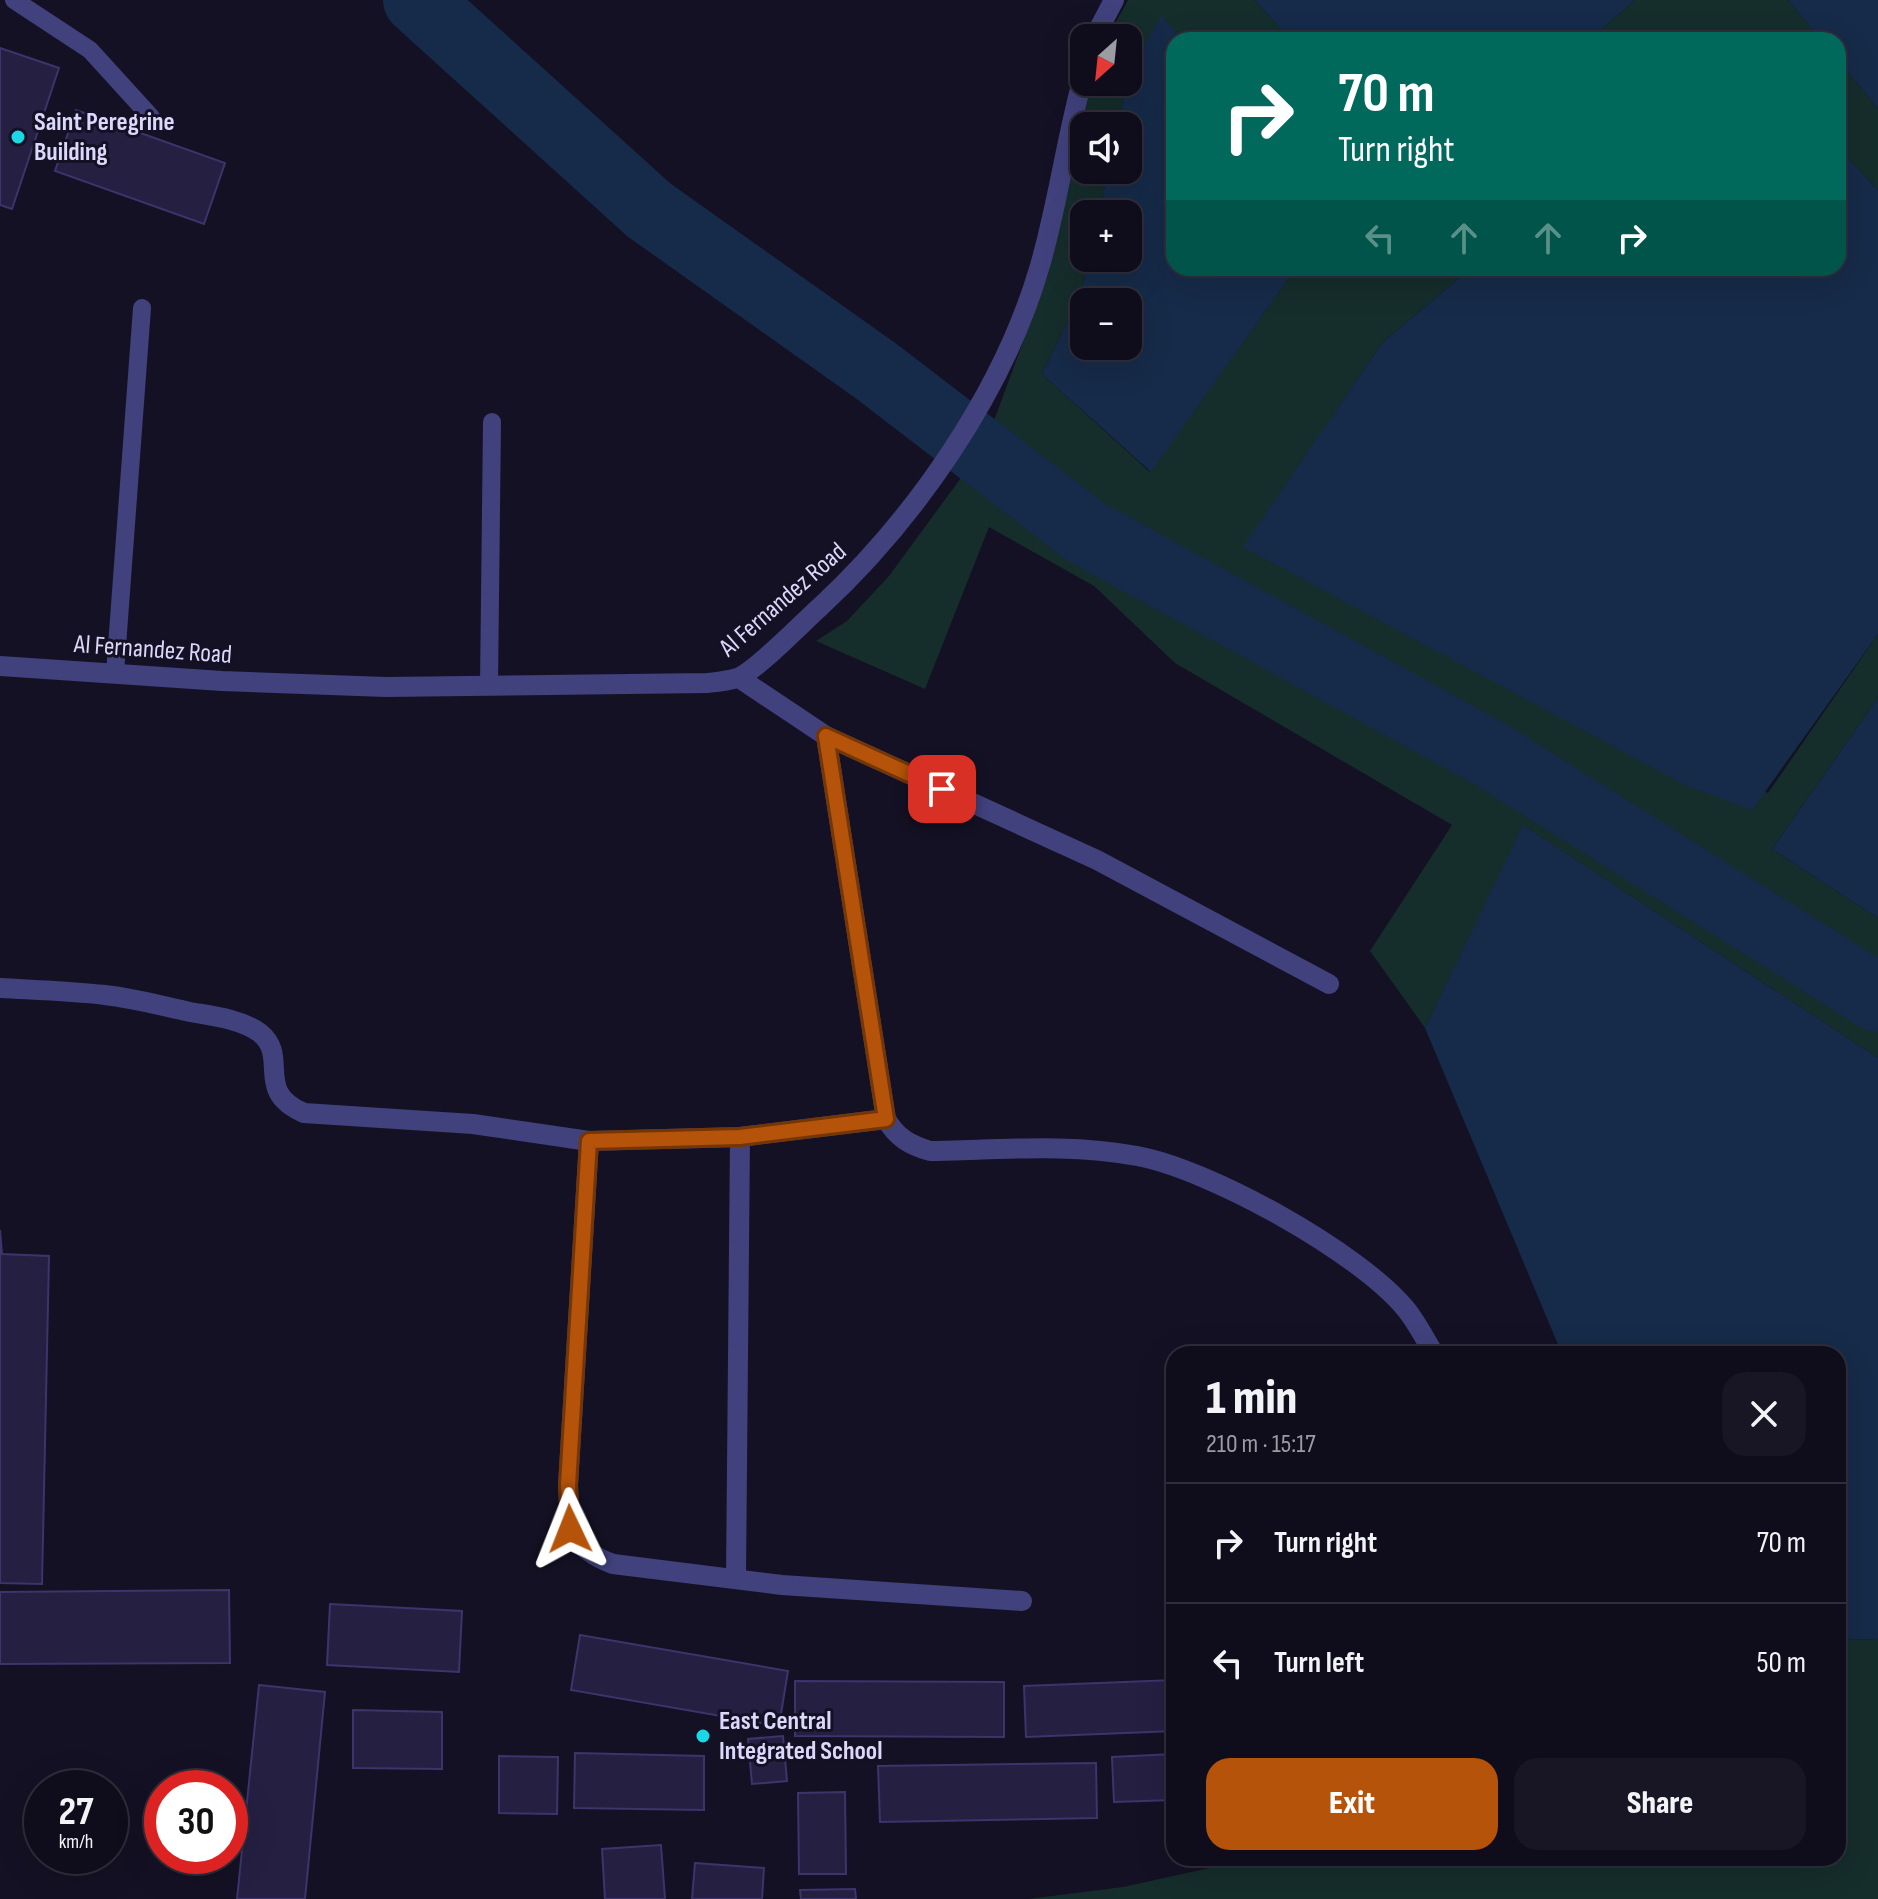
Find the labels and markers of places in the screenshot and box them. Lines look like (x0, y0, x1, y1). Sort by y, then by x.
place label: Saint Peregrine Building (34, 107, 175, 168)
marker: Saint Peregrine Building (9, 128, 27, 146)
pin (908, 755, 976, 823)
place label: East Central Integrated School (719, 1706, 883, 1767)
marker: East Central Integrated School (694, 1727, 712, 1745)

